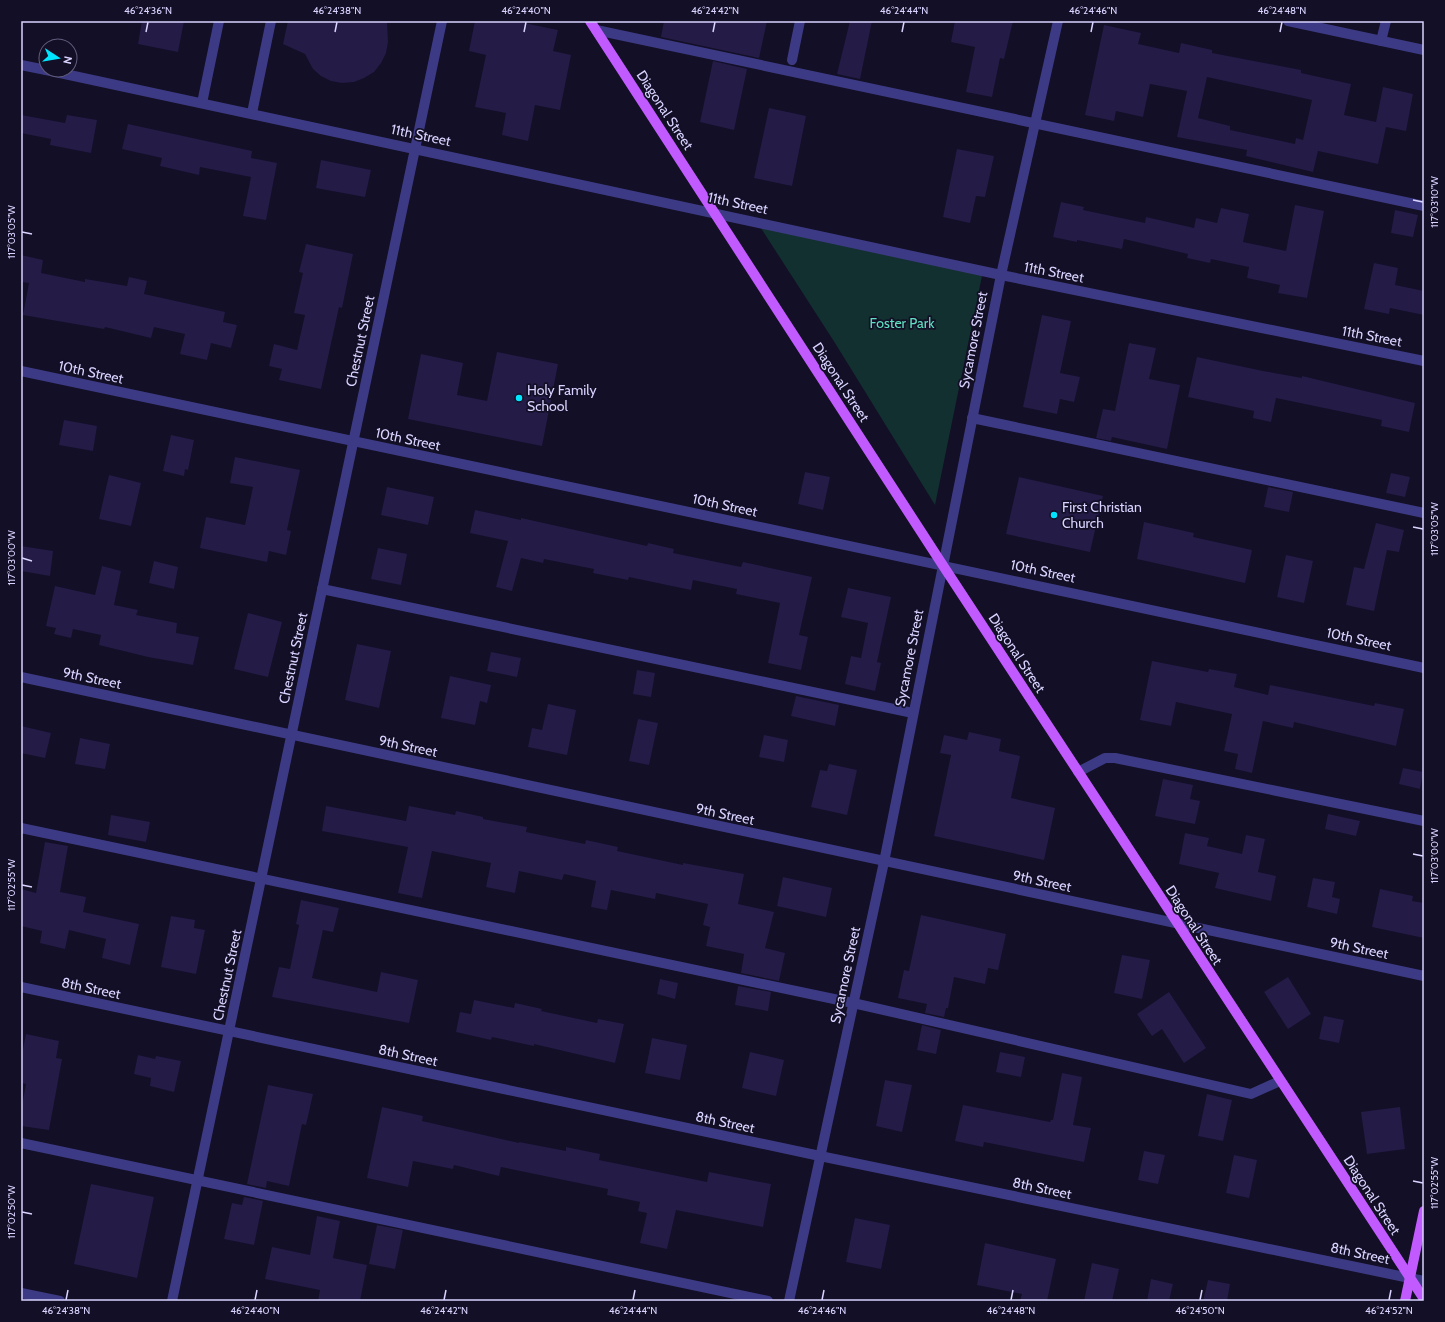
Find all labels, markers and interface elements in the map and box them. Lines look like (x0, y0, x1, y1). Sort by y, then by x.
text: 46°24'36"N (124, 4, 172, 17)
text: 46°24'38"N (313, 4, 361, 17)
text: 46°24'40"N (501, 4, 551, 17)
text: 46°24'42"N (691, 4, 739, 17)
text: 46°24'44"N (880, 4, 928, 17)
text: 46°24'46"N (1069, 4, 1117, 17)
text: 46°24'48"N (1258, 4, 1306, 17)
north arrow (38, 38, 78, 78)
text: N (60, 55, 75, 65)
street label: Diagonal Street (633, 67, 698, 153)
street label: 11th Street (390, 120, 453, 150)
text: 117°03'10"W (1428, 176, 1441, 228)
street label: 11th Street (707, 188, 770, 218)
text: 117°03'05"W (5, 205, 18, 259)
street label: 11th Street (1023, 257, 1086, 287)
street label: Sycamore Street (955, 290, 991, 390)
street label: Chestnut Street (342, 293, 379, 388)
park label: Foster Park (870, 314, 935, 332)
street label: 11th Street (1341, 321, 1404, 351)
street label: Diagonal Street (809, 339, 874, 425)
street label: 10th Street (57, 356, 125, 388)
place label: Holy Family School (527, 381, 597, 415)
marker: Holy Family School (514, 393, 524, 403)
street label: 10th Street (374, 423, 442, 455)
street label: 10th Street (691, 489, 759, 521)
place label: First Christian Church (1062, 498, 1142, 532)
text: 117°03'05"W (1428, 502, 1441, 556)
marker: First Christian Church (1049, 510, 1059, 520)
text: 117°03'00"W (5, 530, 18, 586)
street label: 10th Street (1009, 555, 1077, 587)
street label: Sycamore Street (891, 608, 927, 708)
street label: Chestnut Street (275, 610, 312, 705)
street label: Diagonal Street (985, 610, 1050, 696)
street label: 10th Street (1325, 623, 1393, 655)
street label: 9th Street (61, 663, 123, 693)
street label: 9th Street (377, 731, 439, 761)
street label: 9th Street (694, 799, 756, 829)
text: 117°03'00"W (1428, 828, 1441, 884)
text: 117°02'55"W (5, 859, 18, 911)
street label: 9th Street (1011, 866, 1073, 896)
street label: Diagonal Street (1162, 882, 1227, 968)
street label: Sycamore Street (826, 925, 864, 1025)
street label: Chestnut Street (209, 927, 246, 1022)
street label: 9th Street (1328, 933, 1390, 963)
street label: 8th Street (60, 973, 122, 1003)
street label: 8th Street (377, 1040, 439, 1070)
street label: 8th Street (694, 1107, 756, 1137)
street label: Diagonal Street (1340, 1152, 1405, 1238)
text: 117°02'55"W (1428, 1157, 1441, 1209)
street label: 8th Street (1011, 1173, 1073, 1203)
text: 117°02'50"W (5, 1185, 18, 1239)
street label: 8th Street (1329, 1238, 1391, 1268)
text: 46°24'38"N (42, 1304, 90, 1317)
text: 46°24'40"N (230, 1304, 280, 1317)
text: 46°24'42"N (420, 1304, 468, 1317)
text: 46°24'44"N (609, 1304, 657, 1317)
text: 46°24'46"N (798, 1304, 846, 1317)
text: 46°24'48"N (987, 1304, 1035, 1317)
text: 46°24'50"N (1175, 1304, 1225, 1317)
text: 46°24'52"N (1365, 1304, 1413, 1317)

